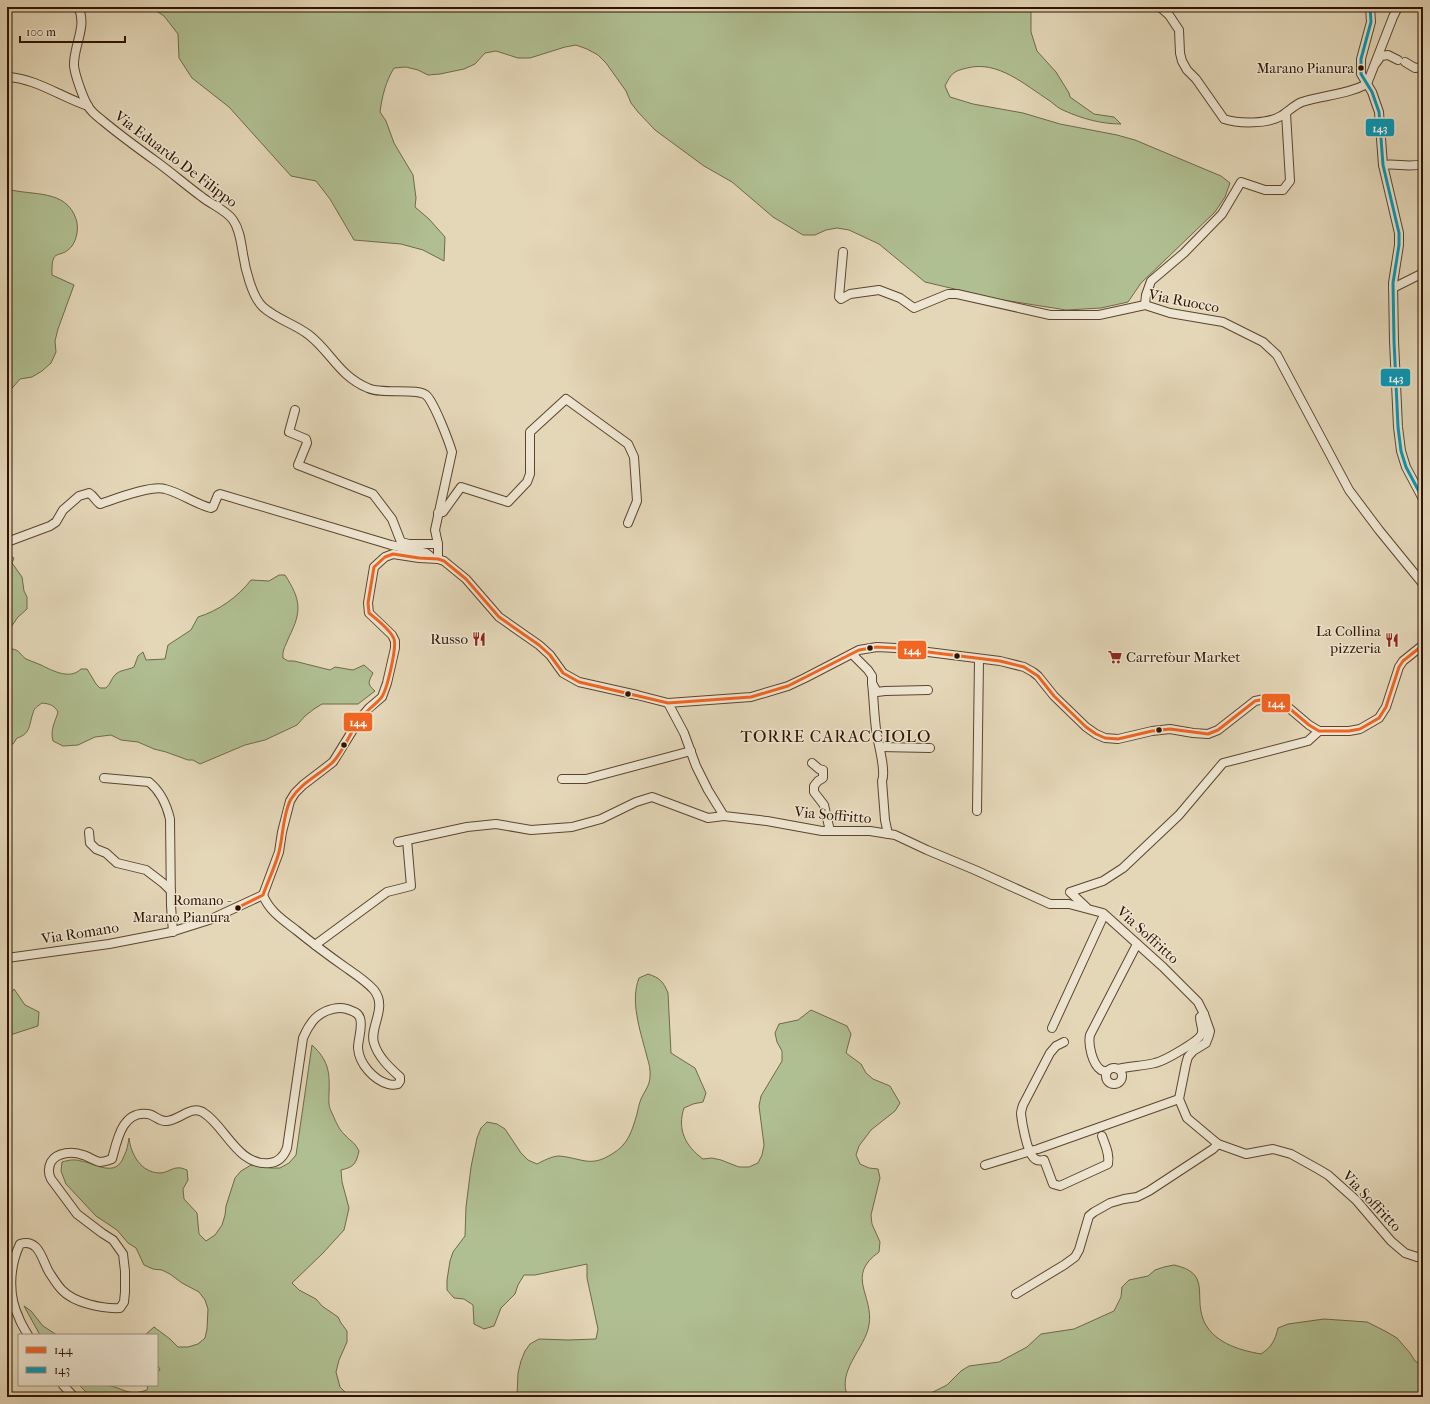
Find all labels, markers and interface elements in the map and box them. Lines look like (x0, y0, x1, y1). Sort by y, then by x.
scale bar (20, 18, 125, 44)
text: 100 m (26, 25, 56, 39)
place label: Marano Pianura (1257, 60, 1355, 77)
marker: Marano Pianura (1356, 63, 1366, 73)
street label: Via Eduardo De Filippo (110, 106, 241, 211)
line badge: 143 (1365, 118, 1395, 137)
text: 143 (1373, 122, 1388, 135)
street label: Via Ruocco (1146, 285, 1221, 317)
line badge: 143 (1380, 368, 1411, 387)
text: 143 (1389, 372, 1404, 385)
place label: La Collina pizzeria (1316, 622, 1382, 657)
place label: Russo (430, 630, 468, 648)
restaurant icon: Russo (471, 631, 487, 647)
restaurant icon: La Collina pizzeria (1384, 632, 1400, 648)
line badge: 144 (897, 640, 927, 660)
unlabelled marker (865, 643, 875, 653)
text: 144 (904, 644, 921, 657)
place label: Carrefour Market (1126, 648, 1241, 666)
supermarket icon: Carrefour Market (1107, 649, 1123, 665)
unlabelled marker (952, 651, 962, 661)
unlabelled marker (623, 689, 633, 699)
line badge: 144 (1261, 693, 1291, 713)
text: 144 (1268, 697, 1285, 710)
line badge: 144 (343, 712, 373, 732)
text: 144 (350, 716, 367, 729)
unlabelled marker (1154, 725, 1164, 735)
district label: TORRE CARACCIOLO (740, 726, 932, 746)
unlabelled marker (339, 740, 349, 750)
street label: Via Soffritto (793, 803, 873, 827)
place label: Romano - Marano Pianura (133, 892, 232, 926)
street label: Via Soffritto (1112, 902, 1183, 968)
marker: Romano - Marano Pianura (233, 903, 243, 913)
street label: Via Romano (39, 918, 120, 948)
street label: Via Soffritto (1338, 1166, 1406, 1235)
legend (18, 1334, 158, 1386)
text: 144 (54, 1343, 73, 1357)
text: 143 (54, 1363, 70, 1377)

